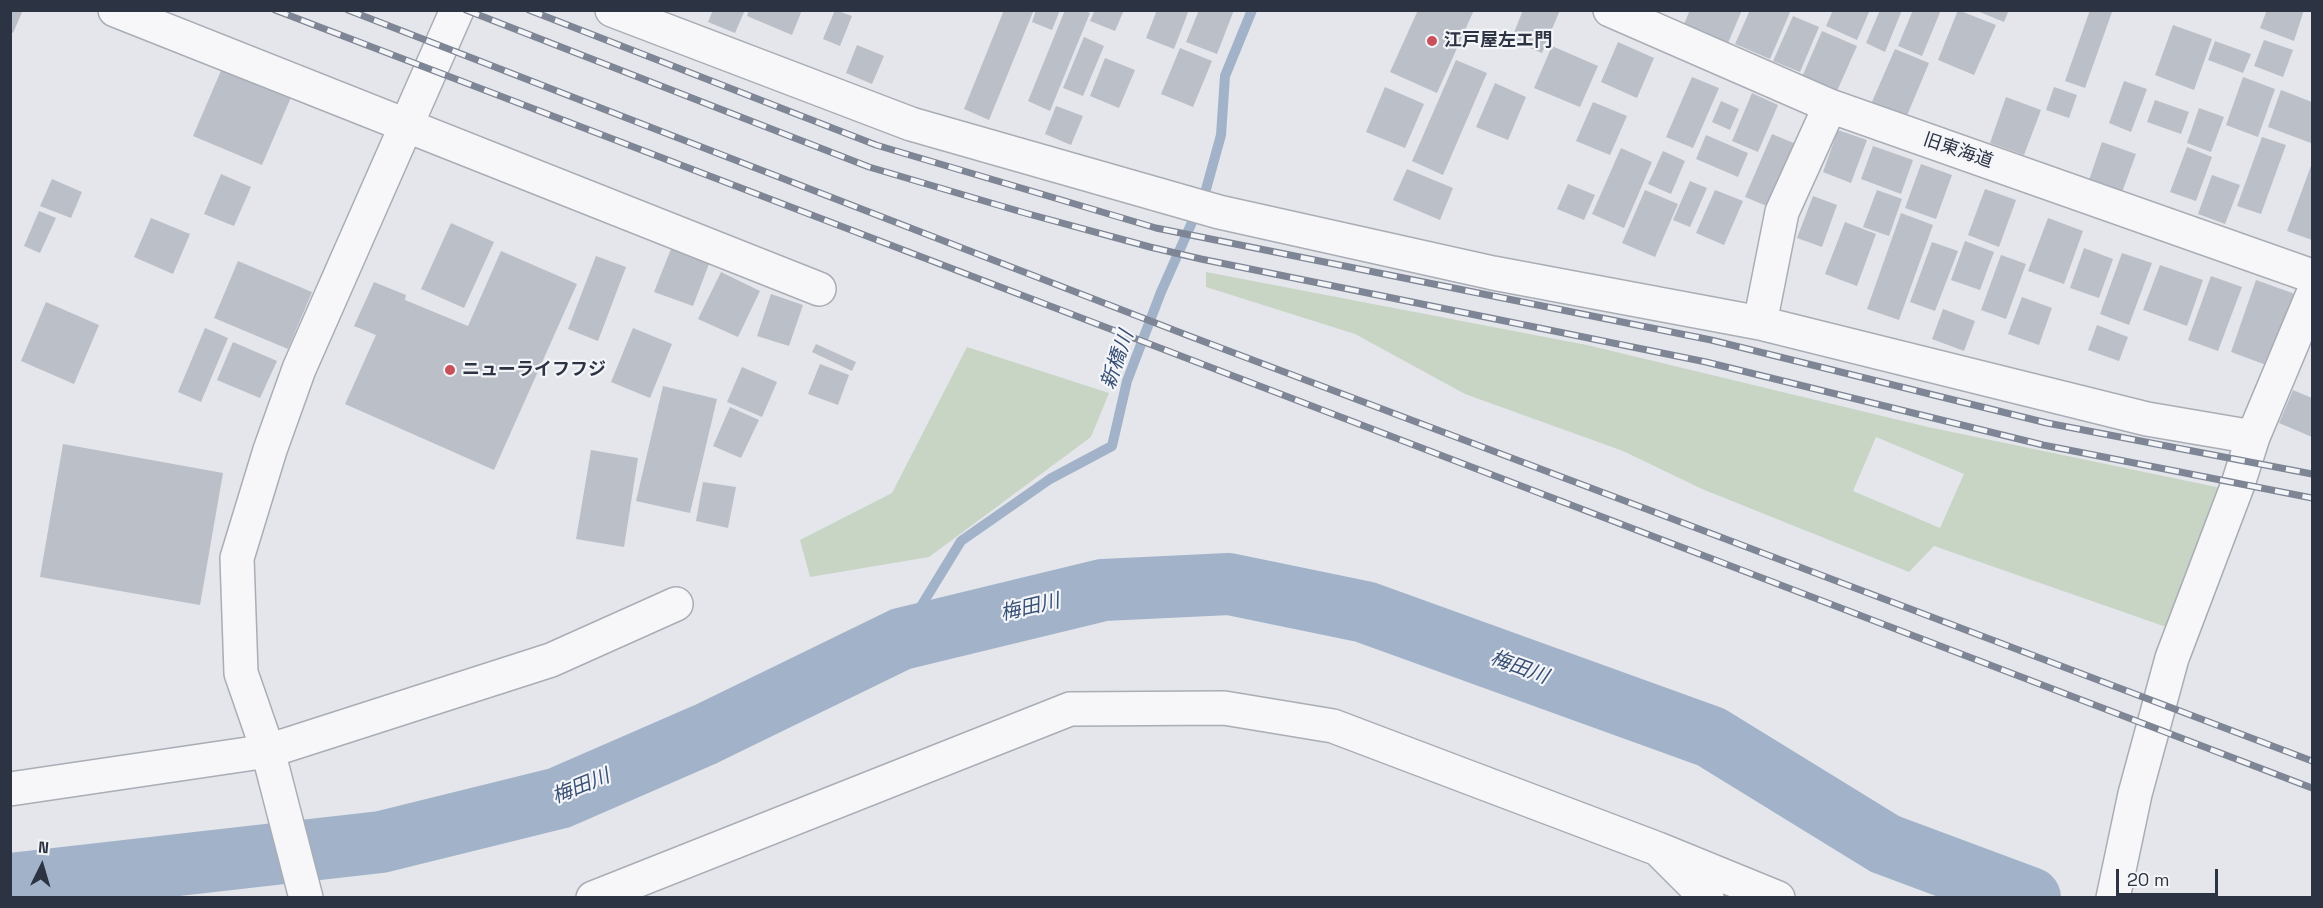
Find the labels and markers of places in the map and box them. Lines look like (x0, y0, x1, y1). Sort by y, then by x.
place label: 江戸屋左エ門 (1444, 30, 1552, 52)
marker: 江戸屋左エ門 (1425, 34, 1439, 48)
place label: ニューライフフジ (462, 359, 606, 381)
marker: ニューライフフジ (443, 363, 457, 377)

